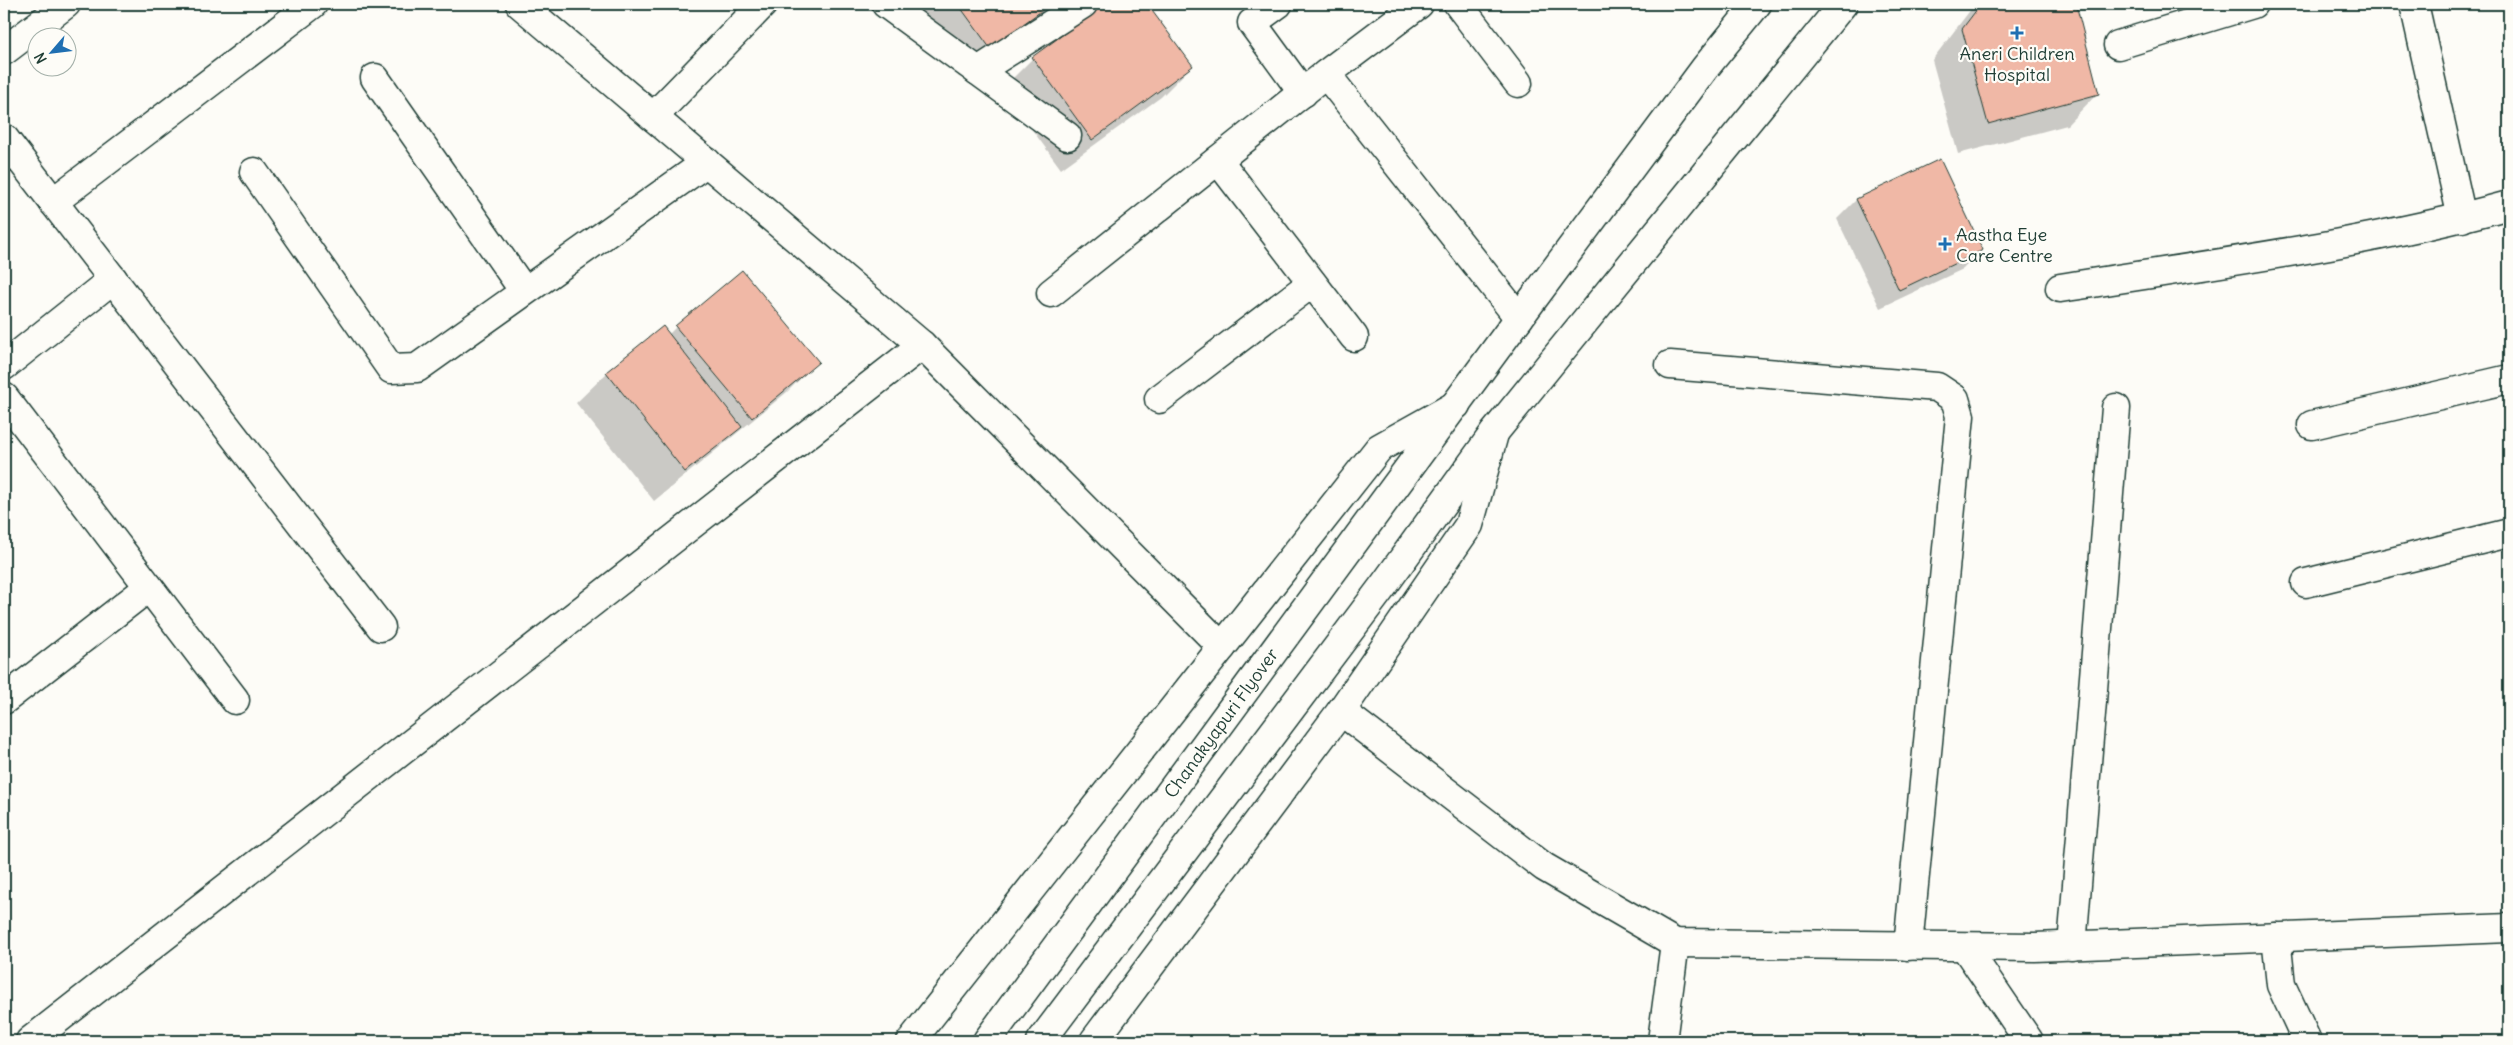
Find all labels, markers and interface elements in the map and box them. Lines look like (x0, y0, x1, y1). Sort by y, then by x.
marker: Aneri Children Hospital (2010, 26, 2024, 40)
north arrow (28, 28, 78, 78)
place label: Aneri Children Hospital (1959, 42, 2075, 86)
text: N (30, 50, 51, 67)
place label: Aastha Eye Care Centre (1956, 223, 2053, 267)
marker: Aastha Eye Care Centre (1938, 237, 1952, 251)
street label: Chanakyapuri Flyover (1159, 643, 1283, 802)

